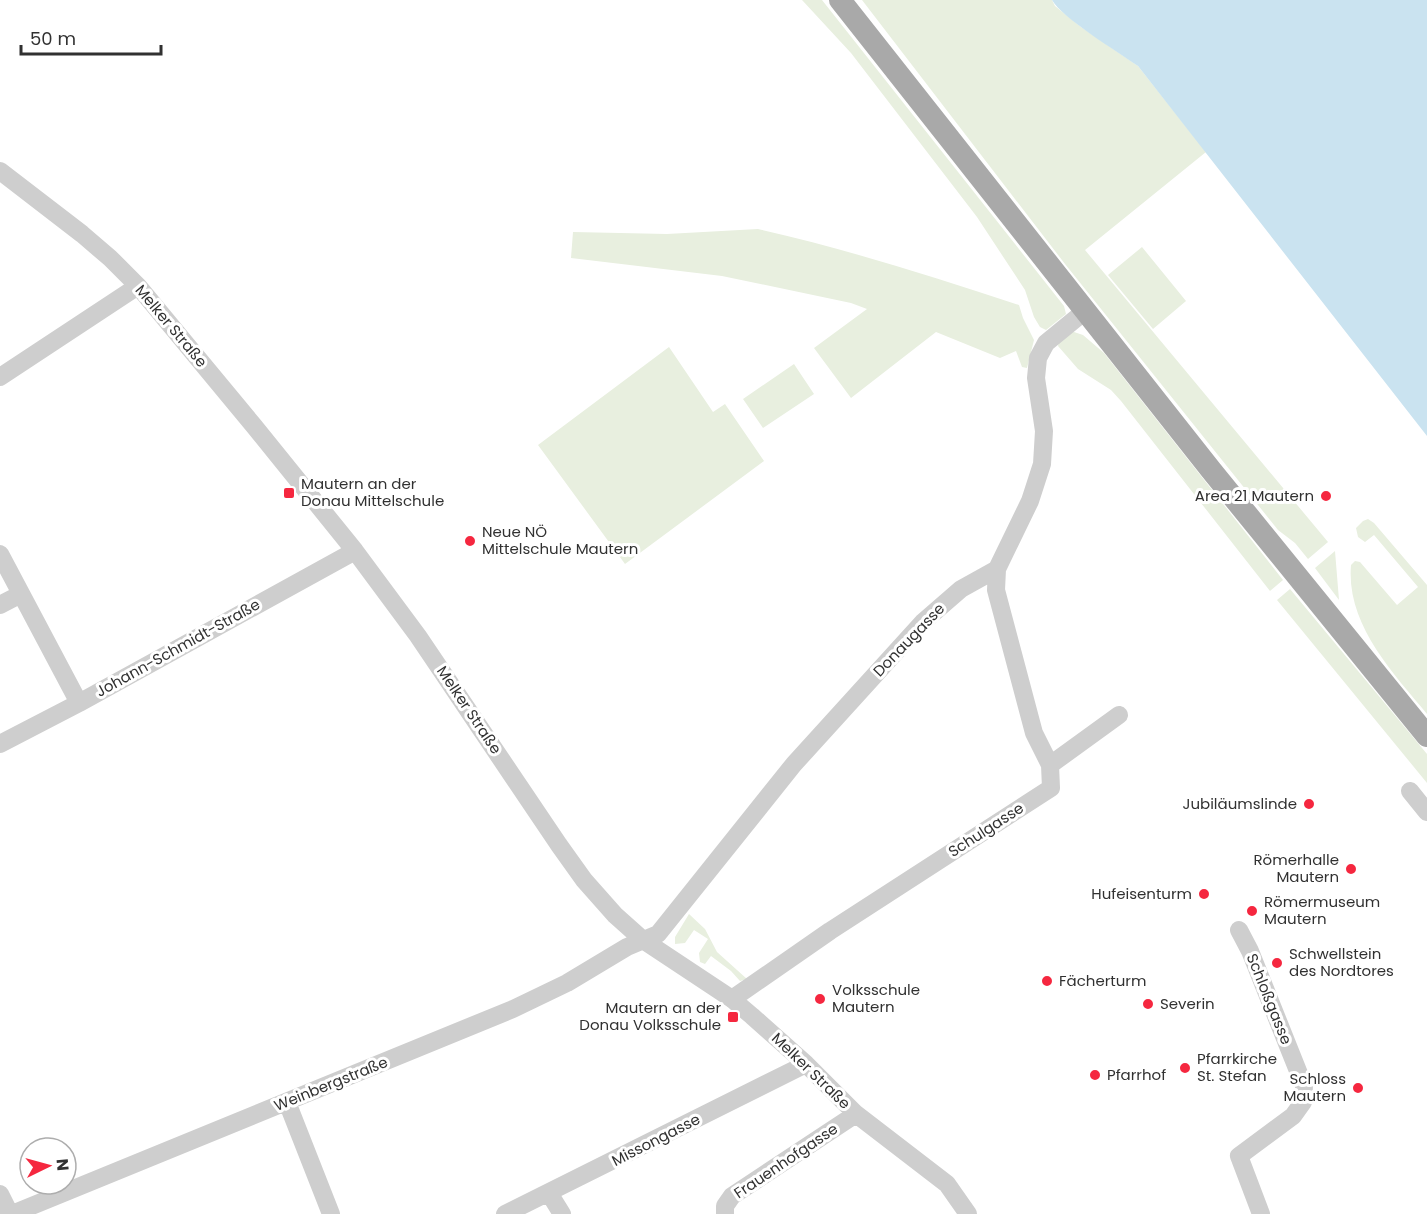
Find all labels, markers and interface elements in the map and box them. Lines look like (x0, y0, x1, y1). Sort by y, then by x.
scale bar (21, 18, 160, 56)
text: 50 m (30, 26, 76, 51)
street label: Melker Straße (131, 280, 212, 372)
place label: Mautern an der Donau Mittelschule (301, 473, 444, 511)
place label: Area 21 Mautern (1195, 485, 1314, 506)
marker: Mautern an der Donau Mittelschule (282, 486, 296, 500)
marker: Area 21 Mautern (1319, 489, 1333, 503)
place label: Neue NÖ Mittelschule Mautern (482, 521, 638, 559)
marker: Neue NÖ Mittelschule Mautern (463, 534, 477, 548)
street label: Johann-Schmidt-Straße (92, 594, 264, 702)
street label: Donaugasse (868, 598, 949, 681)
street label: Melker Straße (432, 662, 507, 758)
place label: Jubiläumslinde (1182, 793, 1297, 814)
street label: Schulgasse (944, 797, 1028, 862)
marker: Jubiläumslinde (1302, 797, 1316, 811)
place label: Römerhalle Mautern (1254, 849, 1339, 887)
marker: Römerhalle Mautern (1344, 862, 1358, 876)
place label: Hufeisenturm (1091, 883, 1192, 904)
marker: Hufeisenturm (1197, 887, 1211, 901)
place label: Römermuseum Mautern (1264, 891, 1380, 929)
marker: Römermuseum Mautern (1245, 904, 1259, 918)
place label: Schwellstein des Nordtores (1289, 943, 1394, 981)
street label: Schloßgasse (1242, 950, 1297, 1047)
marker: Schwellstein des Nordtores (1270, 956, 1284, 970)
place label: Fächerturm (1059, 970, 1146, 991)
marker: Fächerturm (1040, 974, 1054, 988)
place label: Volksschule Mautern (832, 979, 920, 1017)
marker: Volksschule Mautern (813, 992, 827, 1006)
place label: Severin (1160, 993, 1215, 1014)
place label: Mautern an der Donau Volksschule (579, 997, 721, 1035)
marker: Severin (1141, 997, 1155, 1011)
marker: Mautern an der Donau Volksschule (726, 1010, 740, 1024)
street label: Melker Straße (767, 1028, 855, 1114)
place label: Pfarrkirche St. Stefan (1197, 1048, 1277, 1086)
street label: Weinbergstraße (271, 1051, 391, 1116)
marker: Pfarrkirche St. Stefan (1178, 1061, 1192, 1075)
place label: Pfarrhof (1107, 1064, 1166, 1085)
marker: Pfarrhof (1088, 1068, 1102, 1082)
place label: Schloss Mautern (1283, 1068, 1346, 1106)
marker: Schloss Mautern (1351, 1081, 1365, 1095)
street label: Missongasse (608, 1108, 704, 1171)
street label: Frauenhofgasse (730, 1118, 842, 1203)
north arrow (18, 1136, 78, 1196)
text: N (50, 1158, 74, 1172)

